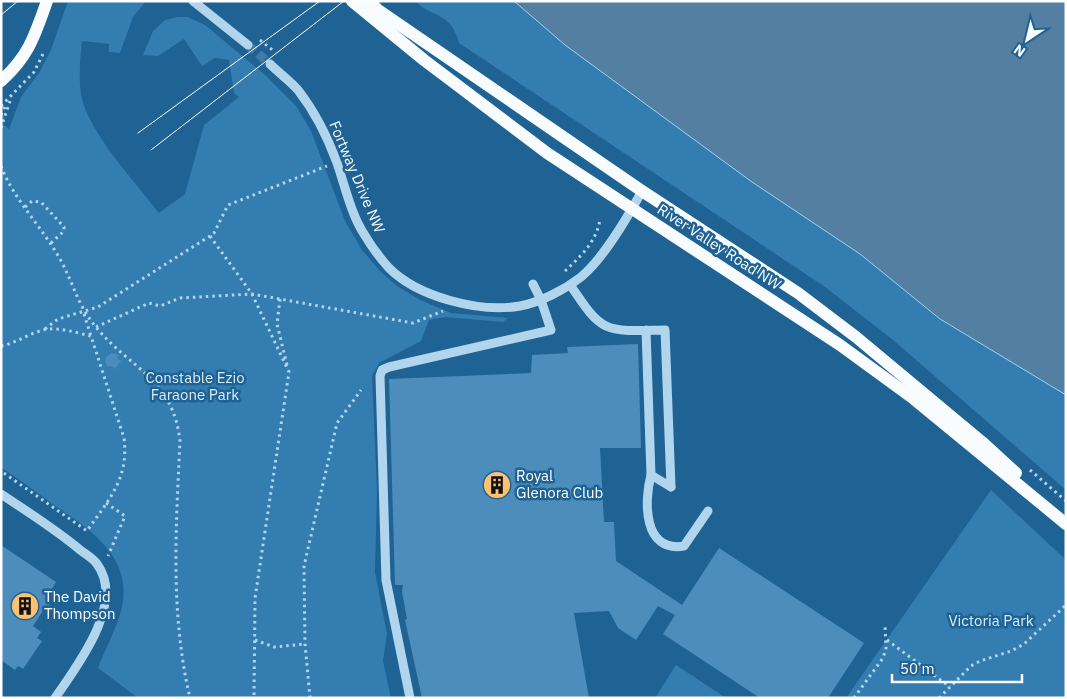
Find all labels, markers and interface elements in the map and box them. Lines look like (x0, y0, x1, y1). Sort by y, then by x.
north arrow (1002, 15, 1052, 65)
text: N (1010, 40, 1029, 61)
street label: Fortway Drive NW (325, 118, 390, 236)
street label: River Valley Road NW (654, 199, 785, 294)
park label: Constable Ezio Faraone Park (145, 368, 245, 404)
place label: Royal Glenora Club (516, 466, 603, 502)
building icon: Royal Glenora Club (482, 470, 512, 500)
place label: The David Thompson (44, 587, 116, 623)
building icon: The David Thompson (10, 591, 40, 621)
park label: Victoria Park (948, 611, 1034, 630)
scale bar (892, 652, 1022, 684)
text: 50 m (900, 659, 935, 678)

